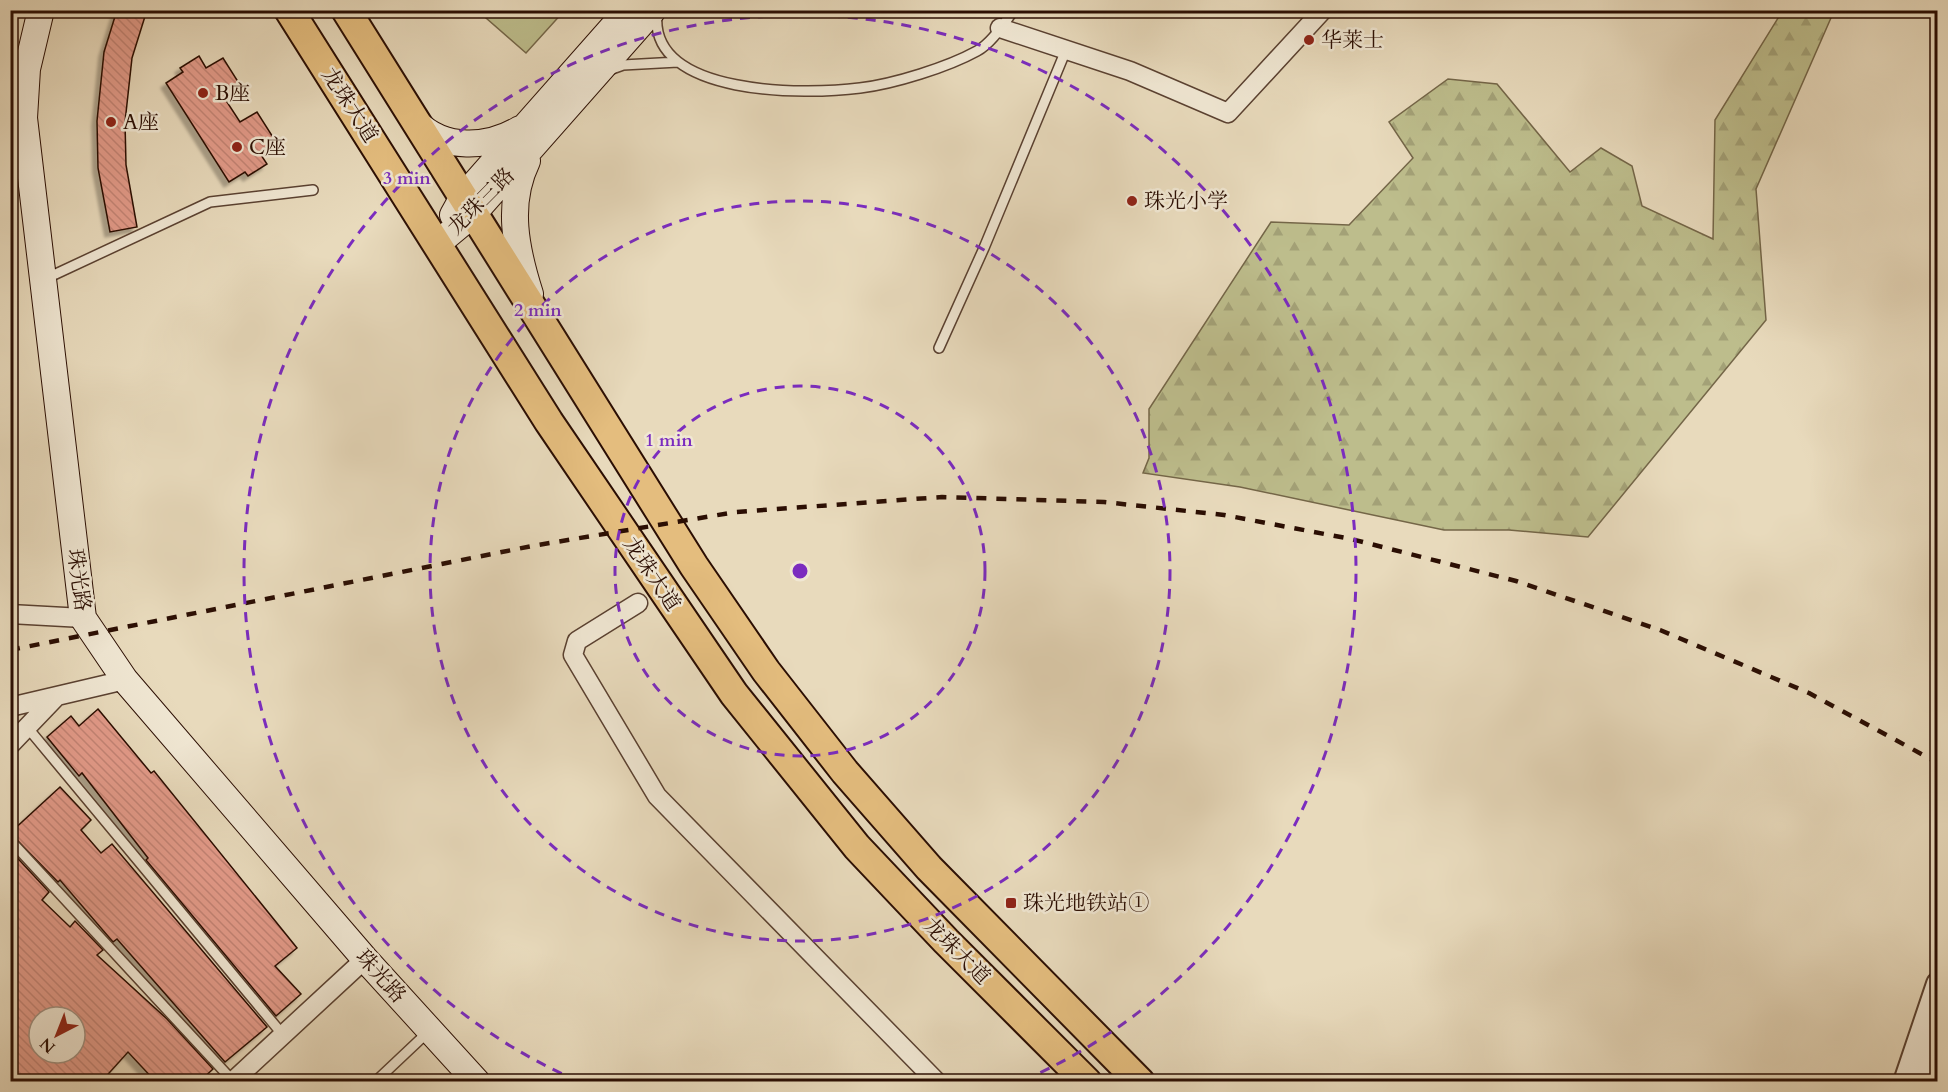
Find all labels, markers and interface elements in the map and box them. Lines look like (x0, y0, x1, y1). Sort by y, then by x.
place label: 华莱士 (1321, 26, 1384, 55)
marker: 华莱士 (1302, 33, 1316, 47)
street label: 龙珠大道 (315, 62, 385, 148)
place label: B座 (215, 79, 250, 108)
marker: B座 (196, 86, 210, 100)
place label: A座 (123, 108, 159, 137)
marker: A座 (104, 115, 118, 129)
place label: C座 (249, 133, 286, 162)
marker: C座 (230, 140, 244, 154)
street label: 龙珠三路 (441, 161, 521, 241)
text: 3 min (383, 166, 431, 191)
place label: 珠光小学 (1144, 187, 1228, 216)
marker: 珠光小学 (1125, 194, 1139, 208)
text: 2 min (514, 298, 562, 323)
text: 1 min (645, 428, 693, 453)
street label: 龙珠大道 (616, 531, 687, 617)
street label: 珠光路 (60, 547, 97, 613)
centre of rings (790, 561, 810, 581)
place label: 珠光地铁站① (1023, 889, 1149, 918)
marker: 珠光地铁站① (1004, 896, 1018, 910)
street label: 龙珠大道 (917, 911, 997, 991)
street label: 珠光路 (349, 943, 412, 1009)
north arrow (27, 1005, 87, 1065)
text: N (35, 1033, 60, 1058)

